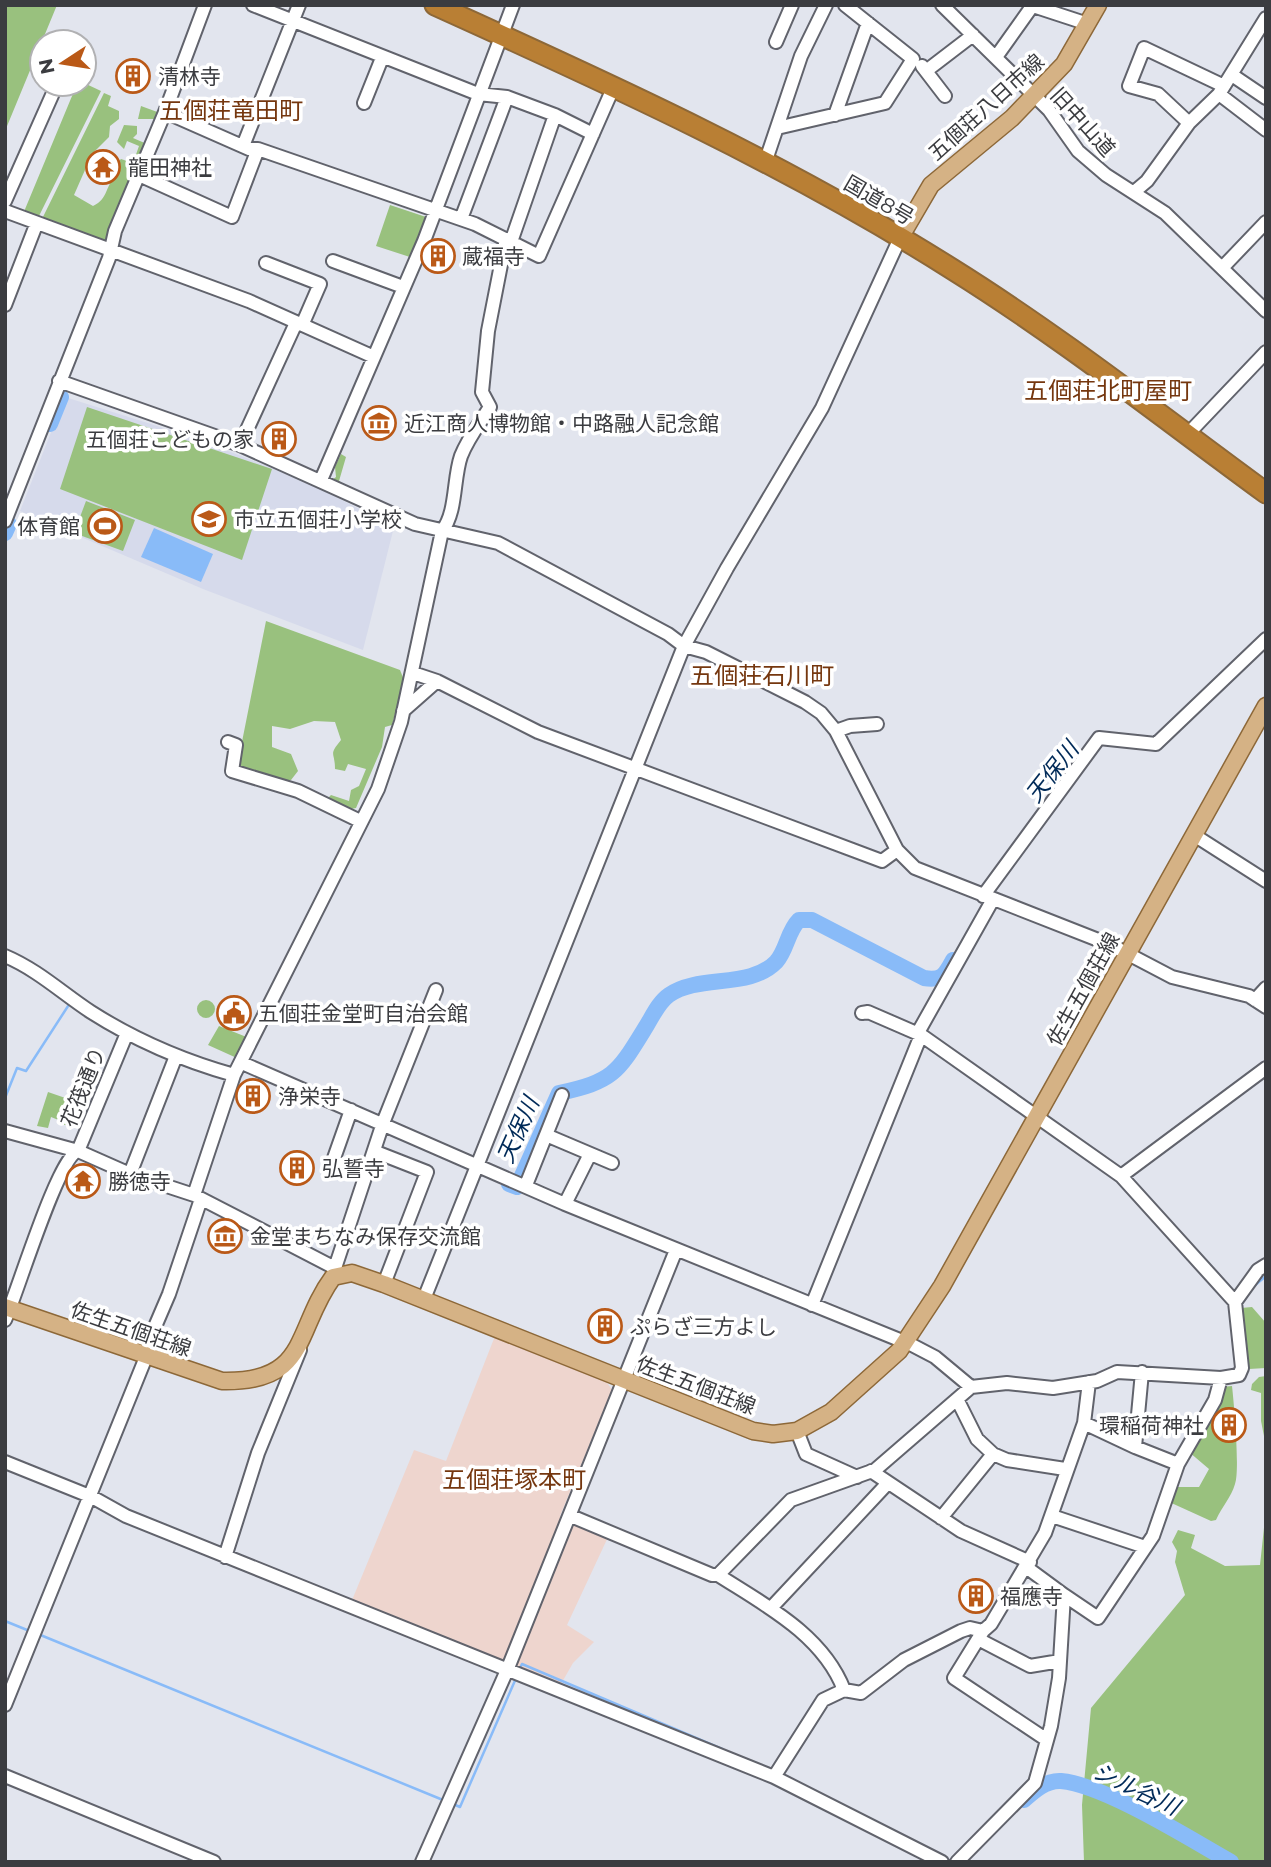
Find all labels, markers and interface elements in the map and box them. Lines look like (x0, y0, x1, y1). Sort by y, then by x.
north arrow (28, 28, 98, 98)
street label: 五個荘八日市線 (923, 49, 1049, 165)
text: N (34, 57, 60, 76)
building icon: 清林寺 (114, 57, 152, 95)
place label: 清林寺 (158, 64, 221, 89)
street label: 旧中山道 (1046, 82, 1120, 162)
district label: 五個荘竜田町 (159, 96, 303, 125)
temple icon: 龍田神社 (84, 148, 122, 186)
place label: 龍田神社 (128, 155, 212, 180)
street label: 国道8号 (840, 170, 918, 230)
building icon: 蔵福寺 (419, 237, 457, 275)
place label: 蔵福寺 (462, 244, 525, 269)
district label: 五個荘北町屋町 (1024, 376, 1192, 405)
museum icon: 近江商人博物館・中路融人記念館 (360, 404, 398, 442)
place label: 近江商人博物館・中路融人記念館 (404, 411, 719, 436)
building icon: 五個荘こどもの家 (260, 420, 298, 458)
place label: 五個荘こどもの家 (86, 427, 254, 452)
school or university icon: 市立五個荘小学校 (190, 500, 228, 538)
sports icon: 体育館 (86, 507, 124, 545)
place label: 市立五個荘小学校 (234, 507, 402, 532)
place label: 体育館 (17, 514, 80, 539)
district label: 五個荘石川町 (690, 661, 834, 690)
water label: 天保川 (1020, 734, 1086, 808)
street label: 佐生五個荘線 (1042, 928, 1124, 1050)
public building icon: 五個荘金堂町自治会館 (215, 994, 253, 1032)
place label: 五個荘金堂町自治会館 (258, 1001, 468, 1026)
street label: 花筏通り (56, 1043, 110, 1131)
building icon: 浄栄寺 (234, 1077, 272, 1115)
place label: 浄栄寺 (278, 1084, 341, 1109)
water label: 天保川 (491, 1090, 546, 1167)
building icon: 弘誓寺 (278, 1149, 316, 1187)
place label: 弘誓寺 (322, 1156, 385, 1181)
temple icon: 勝徳寺 (64, 1162, 102, 1200)
place label: 勝徳寺 (108, 1169, 171, 1194)
museum icon: 金堂まちなみ保存交流館 (206, 1217, 244, 1255)
place label: 金堂まちなみ保存交流館 (250, 1224, 481, 1249)
street label: 佐生五個荘線 (67, 1297, 195, 1361)
building icon: ぷらざ三方よし (586, 1307, 624, 1345)
place label: ぷらざ三方よし (630, 1314, 777, 1339)
street label: 佐生五個荘線 (633, 1351, 759, 1419)
building icon: 環稲荷神社 (1210, 1406, 1248, 1444)
place label: 環稲荷神社 (1099, 1413, 1204, 1438)
district label: 五個荘塚本町 (442, 1465, 586, 1494)
building icon: 福應寺 (957, 1577, 995, 1615)
place label: 福應寺 (1000, 1584, 1063, 1609)
water label: シル谷川 (1088, 1757, 1186, 1822)

